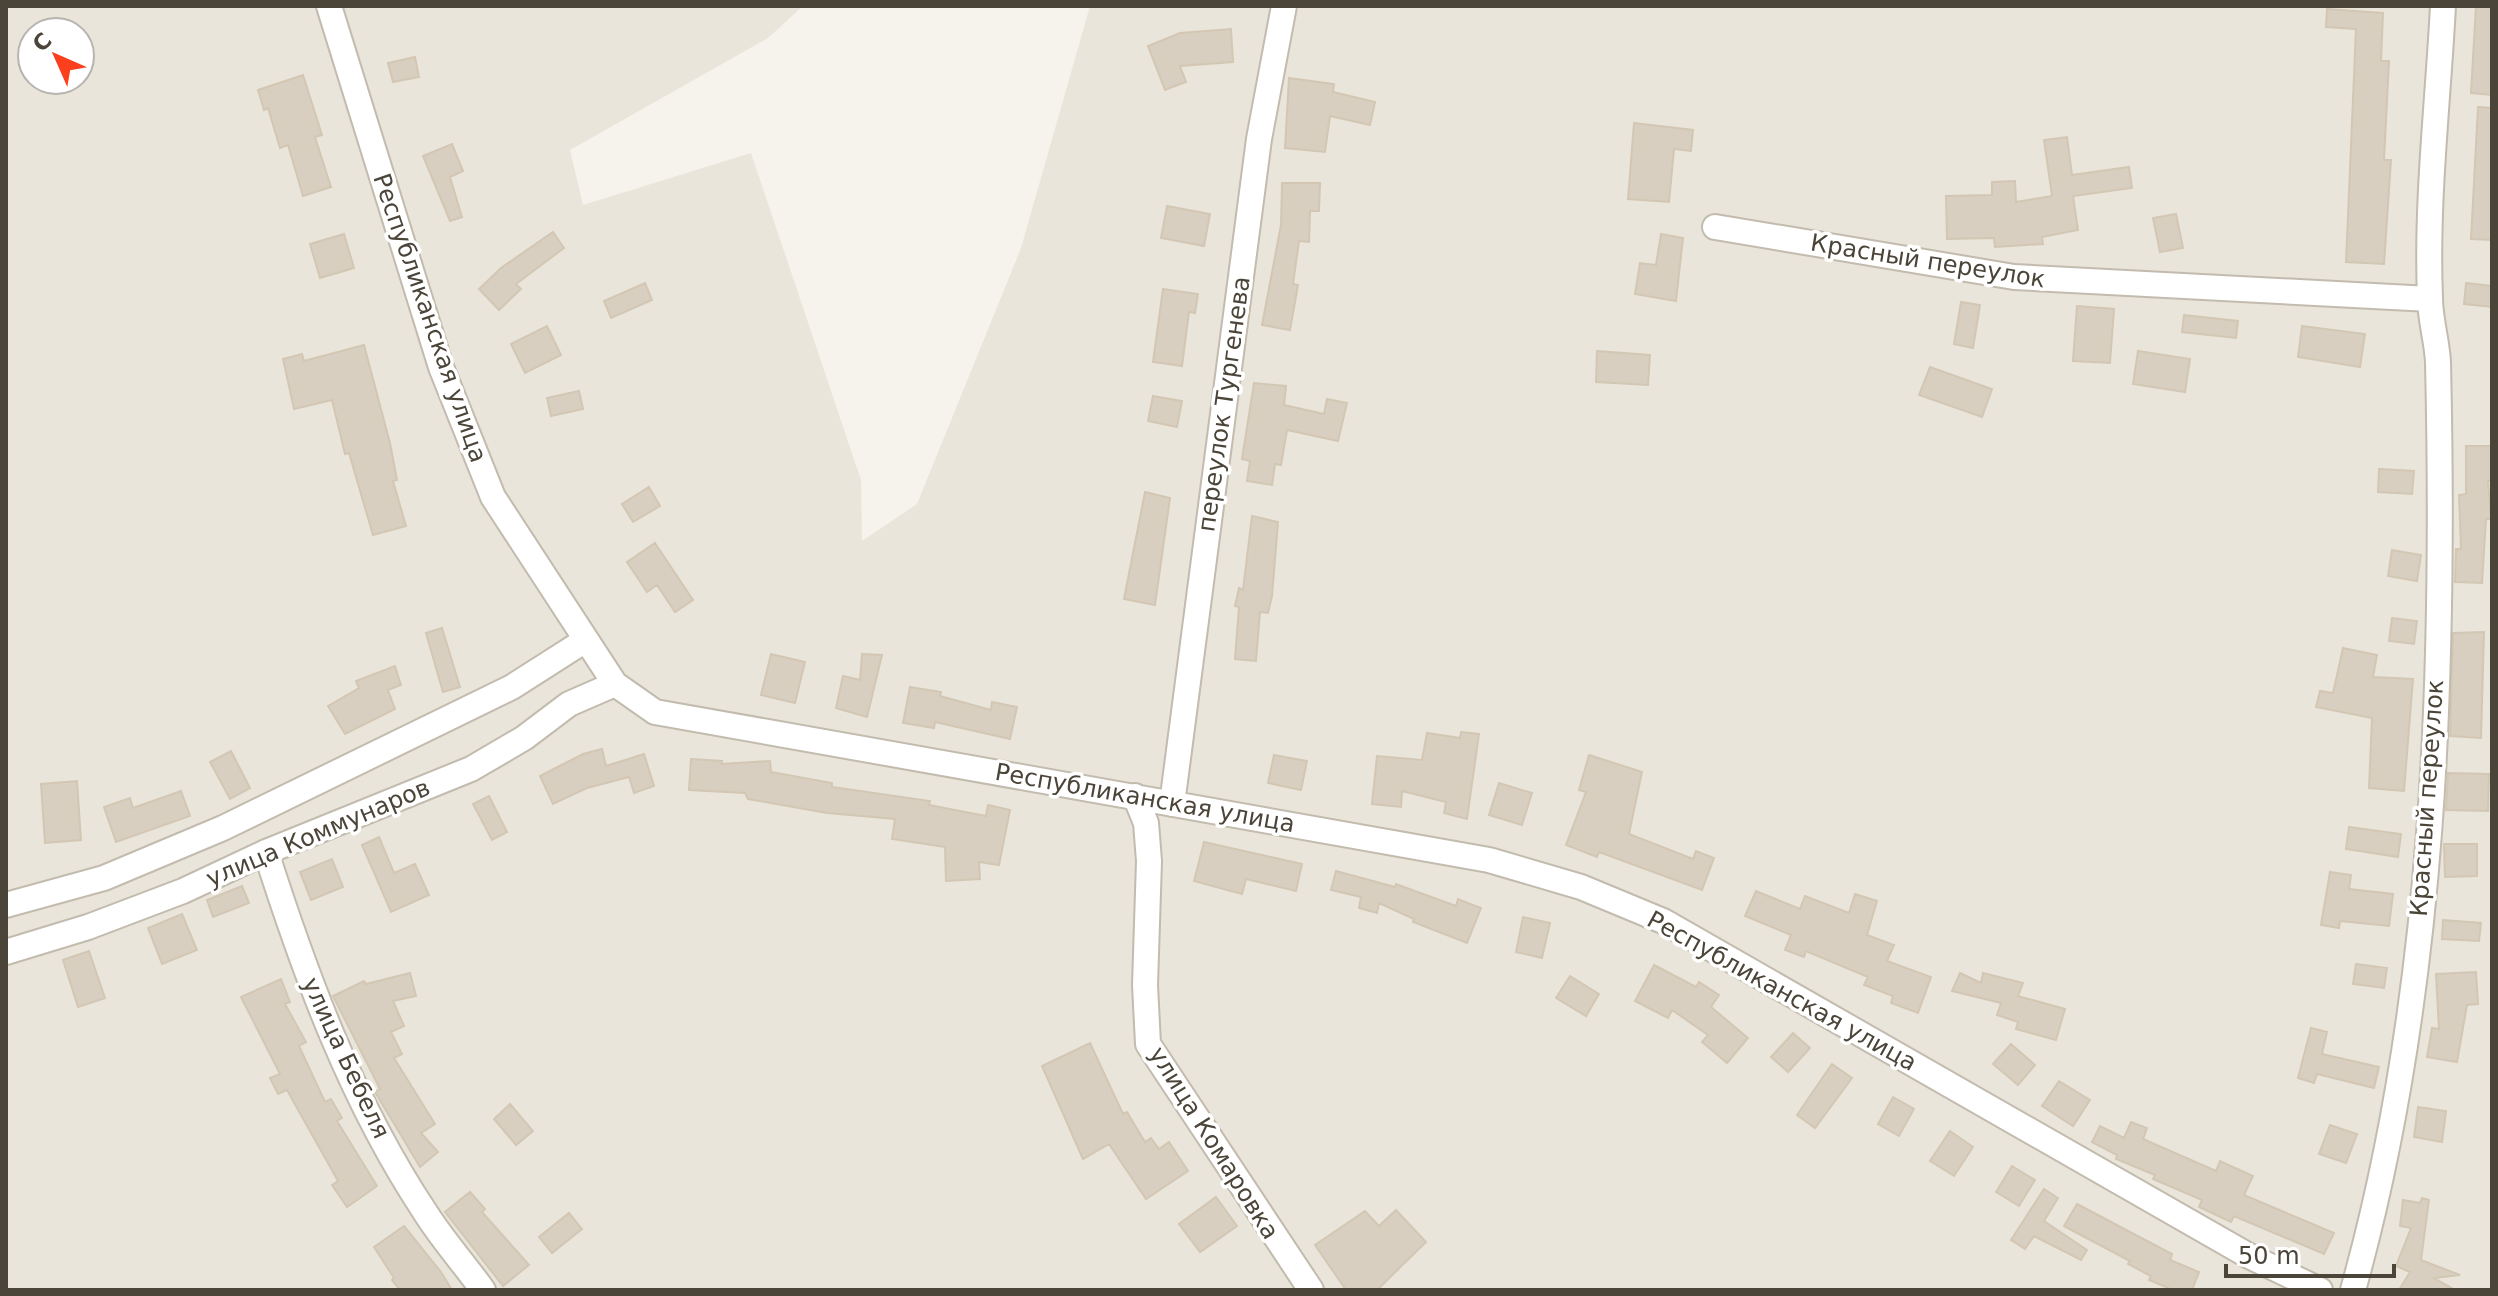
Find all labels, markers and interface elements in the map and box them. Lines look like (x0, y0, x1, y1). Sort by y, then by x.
north arrow (16, 16, 96, 96)
text: С (28, 28, 57, 57)
street label: Республиканская улица (367, 170, 493, 466)
street label: Красный переулок (1809, 229, 2047, 293)
street label: переулок Тургенева (1192, 275, 1256, 533)
street label: Красный переулок (2405, 679, 2449, 917)
street label: Республиканская улица (993, 758, 1297, 838)
street label: улица Коммунаров (202, 773, 434, 893)
street label: Республиканская улица (1642, 905, 1922, 1077)
street label: улица Бебеля (296, 973, 396, 1143)
street label: улица Комаровка (1143, 1042, 1285, 1244)
scale bar (2226, 1228, 2394, 1278)
text: 50 m (2238, 1242, 2300, 1270)

